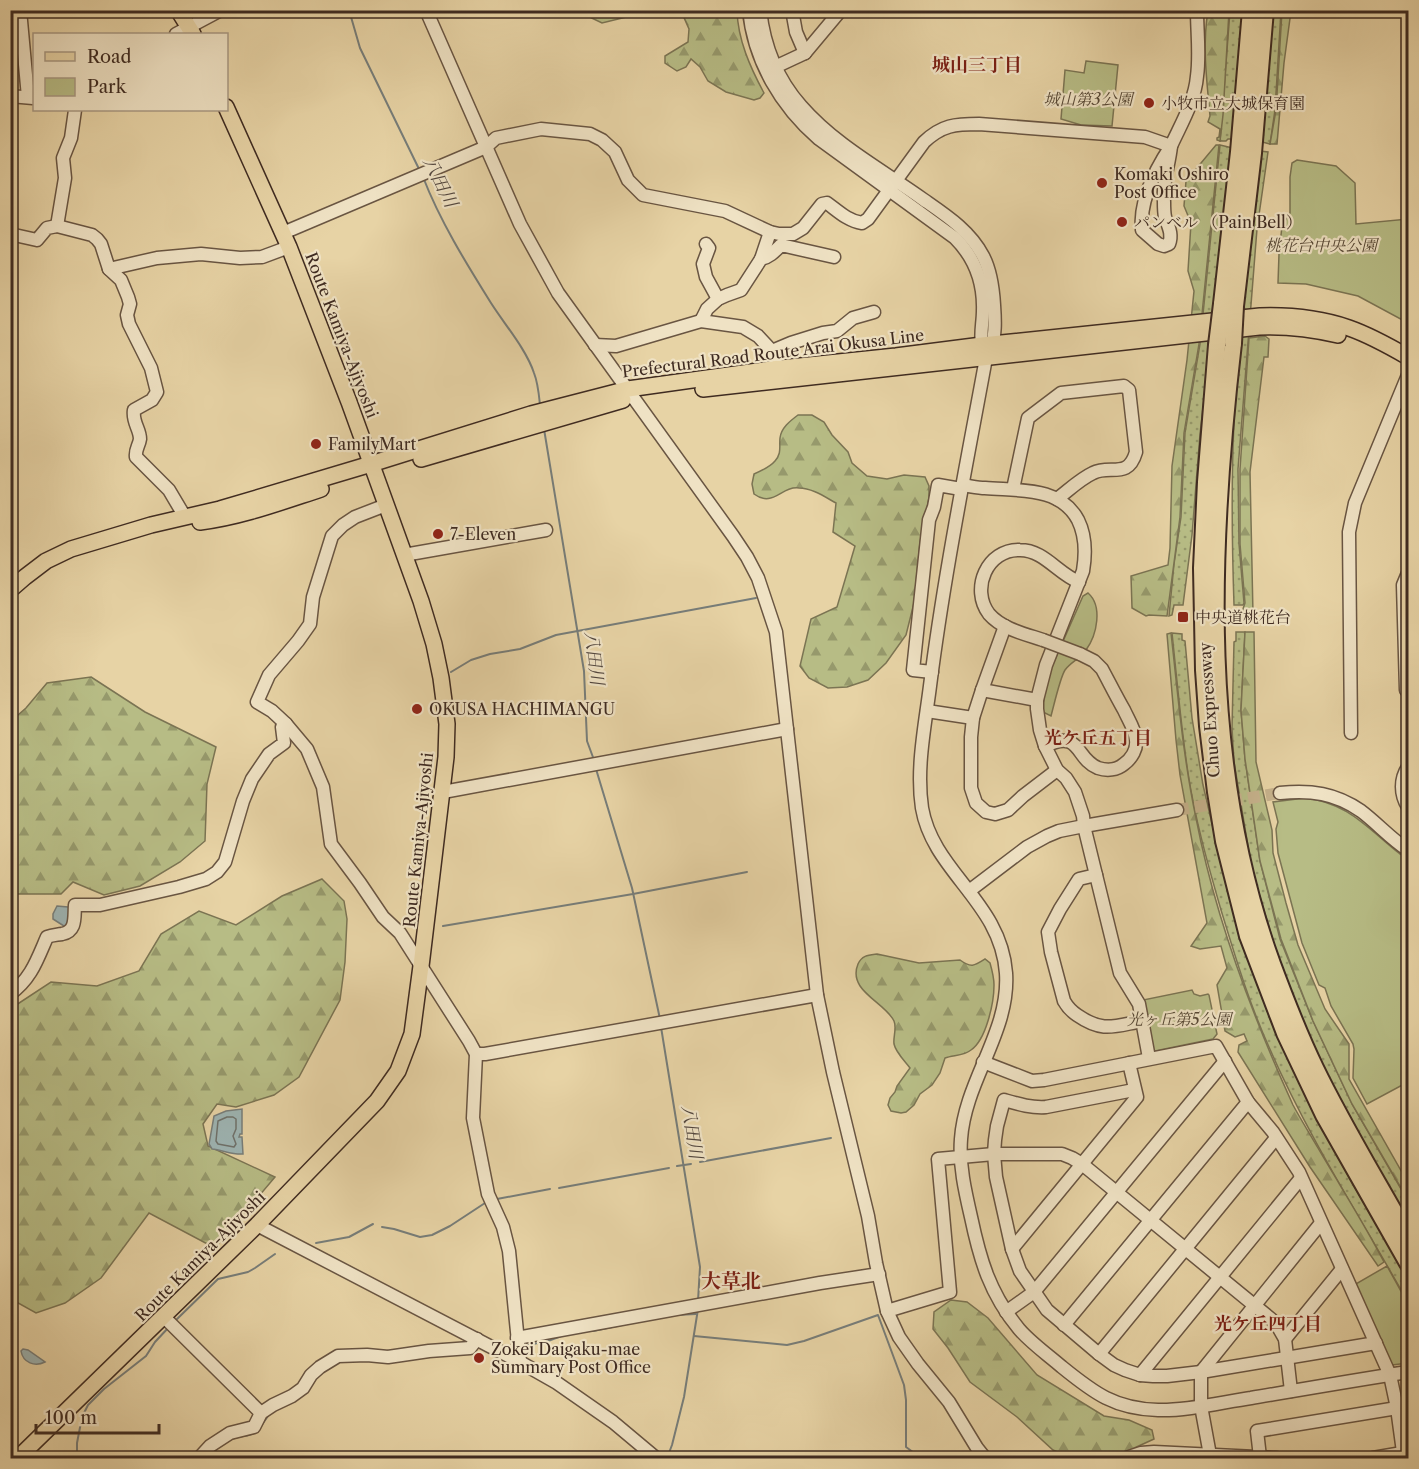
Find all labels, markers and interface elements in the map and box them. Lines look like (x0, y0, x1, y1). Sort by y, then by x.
legend (33, 33, 228, 111)
text: Road (87, 46, 132, 68)
district label: 城山三丁目 (932, 54, 1022, 76)
text: Park (87, 76, 128, 98)
park label: 城山第3公園 (1043, 89, 1136, 109)
place label: 小牧市立大城保育園 (1161, 93, 1305, 113)
marker: 小牧市立大城保育園 (1142, 96, 1156, 110)
water label: 八田川 (418, 153, 463, 213)
place label: Komaki Oshiro Post Office (1114, 164, 1229, 202)
marker: Komaki Oshiro Post Office (1095, 176, 1109, 190)
place label: パンベル （Pain Bell） (1134, 212, 1302, 232)
marker: パンベル （Pain Bell） (1115, 215, 1129, 229)
park label: 桃花台中央公園 (1265, 235, 1380, 255)
street label: Route Kamiya-Ajiyoshi (301, 249, 383, 421)
street label: Prefectural Road Route Arai Okusa Line (621, 325, 925, 381)
place label: FamilyMart (328, 434, 416, 454)
marker: FamilyMart (309, 437, 323, 451)
place label: 7-Eleven (450, 524, 516, 544)
marker: 7-Eleven (431, 527, 445, 541)
place label: 中央道桃花台 (1195, 607, 1291, 627)
marker: 中央道桃花台 (1176, 610, 1190, 624)
water label: 八田川 (580, 630, 608, 688)
street label: Chuo Expressway (1194, 641, 1224, 778)
place label: OKUSA HACHIMANGU (429, 699, 615, 719)
marker: OKUSA HACHIMANGU (410, 702, 424, 716)
district label: 光ケ丘五丁目 (1044, 727, 1152, 749)
street label: Route Kamiya-Ajiyoshi (399, 751, 437, 928)
park label: 光ヶ丘第5公園 (1127, 1009, 1234, 1029)
water label: 八田川 (677, 1104, 707, 1162)
street label: Route Kamiya-Ajiyoshi (131, 1187, 269, 1325)
district label: 大草北 (701, 1269, 761, 1293)
district label: 光ケ丘四丁目 (1214, 1313, 1322, 1335)
place label: Zokei Daigaku-mae Summary Post Office (491, 1339, 651, 1377)
marker: Zokei Daigaku-mae Summary Post Office (472, 1351, 486, 1365)
scale bar (36, 1397, 159, 1435)
text: 100 m (45, 1407, 97, 1429)

